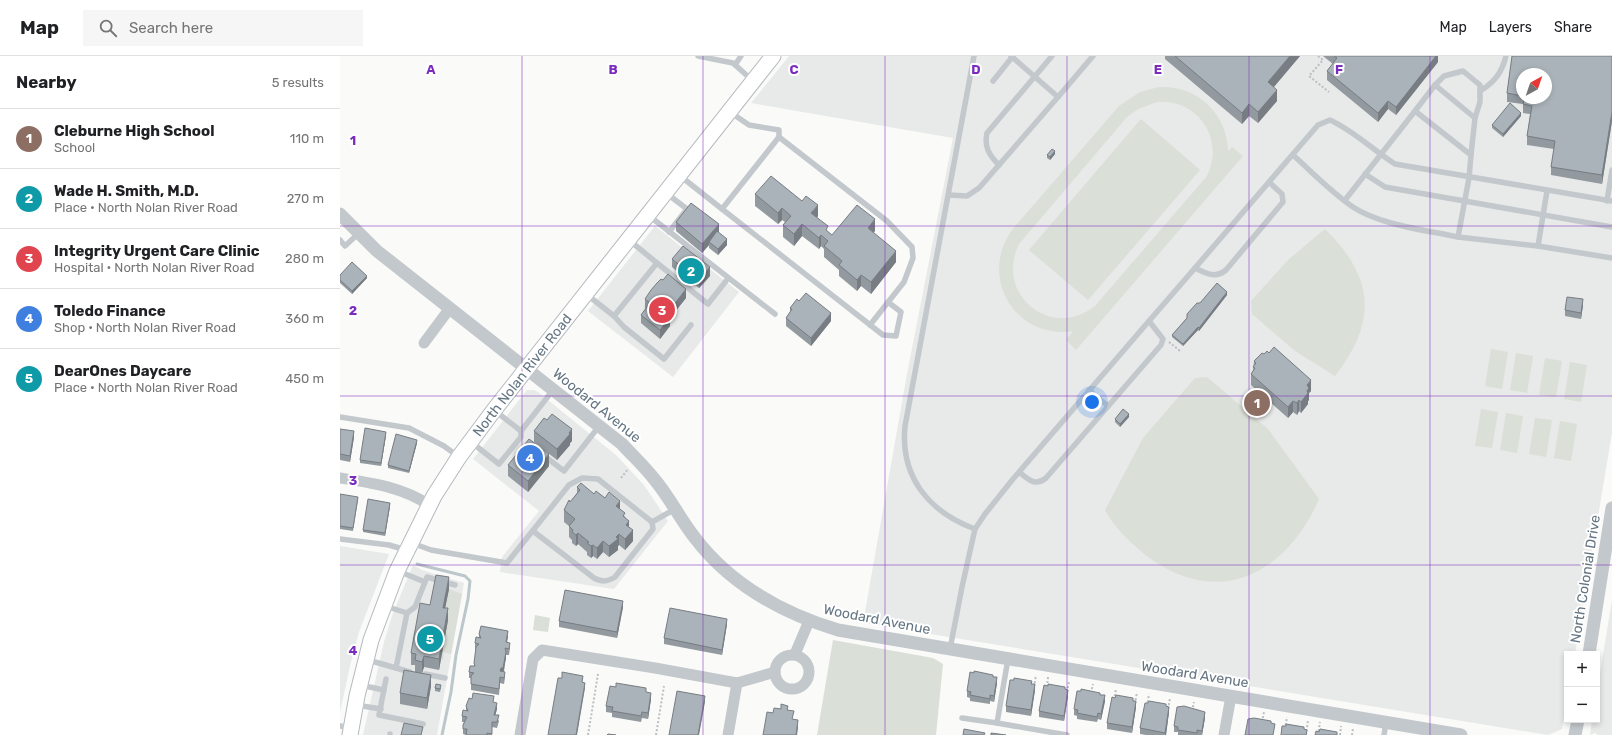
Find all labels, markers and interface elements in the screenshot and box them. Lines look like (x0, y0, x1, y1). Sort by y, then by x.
search box (83, 10, 363, 46)
text: Map (20, 16, 59, 39)
icon: search (97, 17, 119, 39)
text: Search here (129, 19, 213, 37)
text: Map (1440, 19, 1467, 36)
text: Layers (1489, 19, 1532, 36)
text: Share (1554, 19, 1592, 36)
text: A (426, 62, 436, 77)
text: B (608, 62, 618, 77)
text: C (789, 62, 799, 77)
text: D (971, 62, 981, 77)
text: E (1154, 62, 1162, 77)
text: F (1335, 62, 1343, 77)
north arrow (1516, 68, 1552, 104)
text: Nearby (16, 72, 77, 92)
text: 5 results (272, 75, 324, 90)
text: Cleburne High School (54, 122, 214, 140)
text: 1 (26, 131, 32, 146)
text: 110 m (290, 131, 324, 146)
text: 1 (350, 133, 356, 148)
text: School (54, 140, 95, 155)
text: Wade H. Smith, M.D. (54, 182, 199, 200)
text: 2 (25, 191, 33, 206)
text: 270 m (287, 191, 324, 206)
text: Place · North Nolan River Road (54, 200, 238, 215)
text: Integrity Urgent Care Clinic (54, 242, 260, 260)
text: 3 (25, 251, 33, 266)
text: 280 m (285, 251, 324, 266)
pin: 2 (678, 256, 704, 286)
text: Hospital · North Nolan River Road (54, 260, 254, 275)
pin: 3 (649, 295, 675, 325)
text: Toledo Finance (54, 302, 166, 320)
text: 2 (349, 303, 357, 318)
text: 4 (25, 311, 33, 326)
text: 360 m (285, 311, 324, 326)
street label: North Nolan River Road (469, 311, 576, 440)
text: Shop · North Nolan River Road (54, 320, 236, 335)
text: DearOnes Daycare (54, 362, 191, 380)
street label: Woodard Avenue (549, 365, 644, 446)
text: 5 (25, 371, 33, 386)
text: 450 m (285, 371, 324, 386)
text: Place · North Nolan River Road (54, 380, 238, 395)
pin: 1 (1244, 388, 1270, 418)
your location (1082, 392, 1102, 412)
pin: 4 (517, 443, 543, 473)
text: 3 (349, 473, 358, 488)
street label: North Colonial Drive (1567, 514, 1604, 644)
street label: Woodard Avenue (822, 601, 932, 638)
pin: 5 (417, 624, 443, 654)
text: 4 (349, 643, 358, 658)
map controls (1564, 651, 1600, 723)
button: + (1564, 651, 1600, 687)
street label: Woodard Avenue (1140, 658, 1250, 691)
button: − (1564, 687, 1600, 723)

